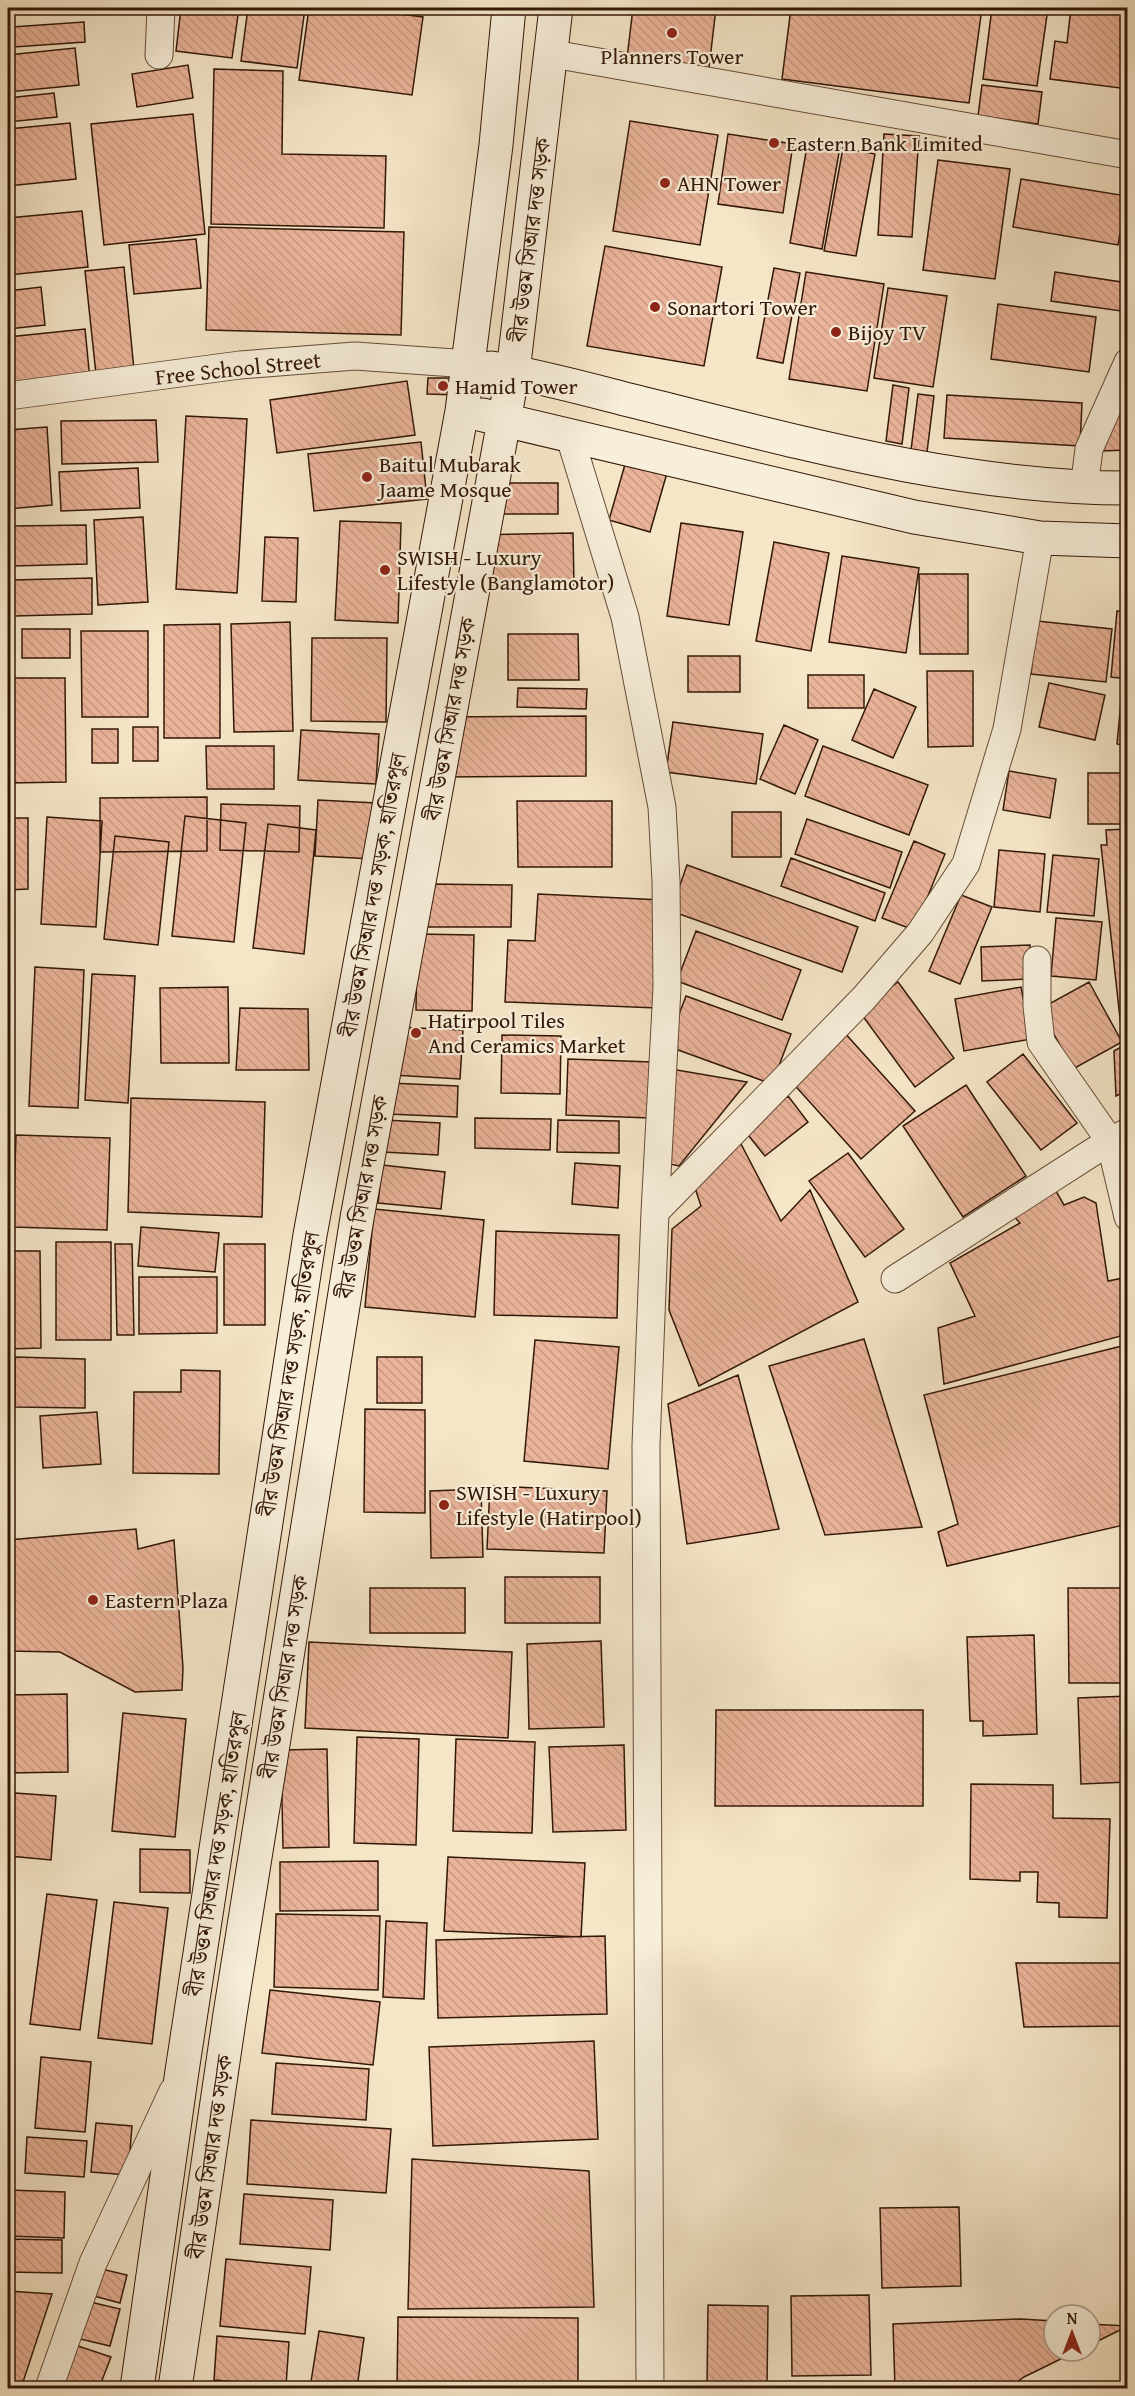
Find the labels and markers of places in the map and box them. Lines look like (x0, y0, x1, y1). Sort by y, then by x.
marker: Planners Tower (665, 26, 679, 40)
place label: Planners Tower (600, 40, 744, 72)
place label: Eastern Bank Limited (786, 127, 983, 159)
marker: Eastern Bank Limited (767, 136, 781, 150)
place label: AHN Tower (677, 167, 781, 199)
marker: AHN Tower (658, 176, 672, 190)
place label: Sonartori Tower (667, 291, 817, 323)
marker: Sonartori Tower (648, 300, 662, 314)
place label: Bijoy TV (848, 316, 926, 348)
marker: Bijoy TV (829, 325, 843, 339)
place label: Hamid Tower (455, 370, 578, 402)
marker: Hamid Tower (436, 379, 450, 393)
place label: Baitul Mubarak Jaame Mosque (376, 448, 522, 505)
marker: Baitul Mubarak Jaame Mosque (360, 470, 374, 484)
place label: SWISH - Luxury Lifestyle (Banglamotor) (397, 541, 614, 598)
marker: SWISH - Luxury Lifestyle (Banglamotor) (378, 563, 392, 577)
place label: Hatirpool Tiles And Ceramics Market (428, 1004, 626, 1061)
marker: Hatirpool Tiles And Ceramics Market (409, 1026, 423, 1040)
place label: SWISH - Luxury Lifestyle (Hatirpool) (456, 1476, 642, 1533)
marker: SWISH - Luxury Lifestyle (Hatirpool) (437, 1498, 451, 1512)
place label: Eastern Plaza (105, 1584, 229, 1616)
marker: Eastern Plaza (86, 1593, 100, 1607)

